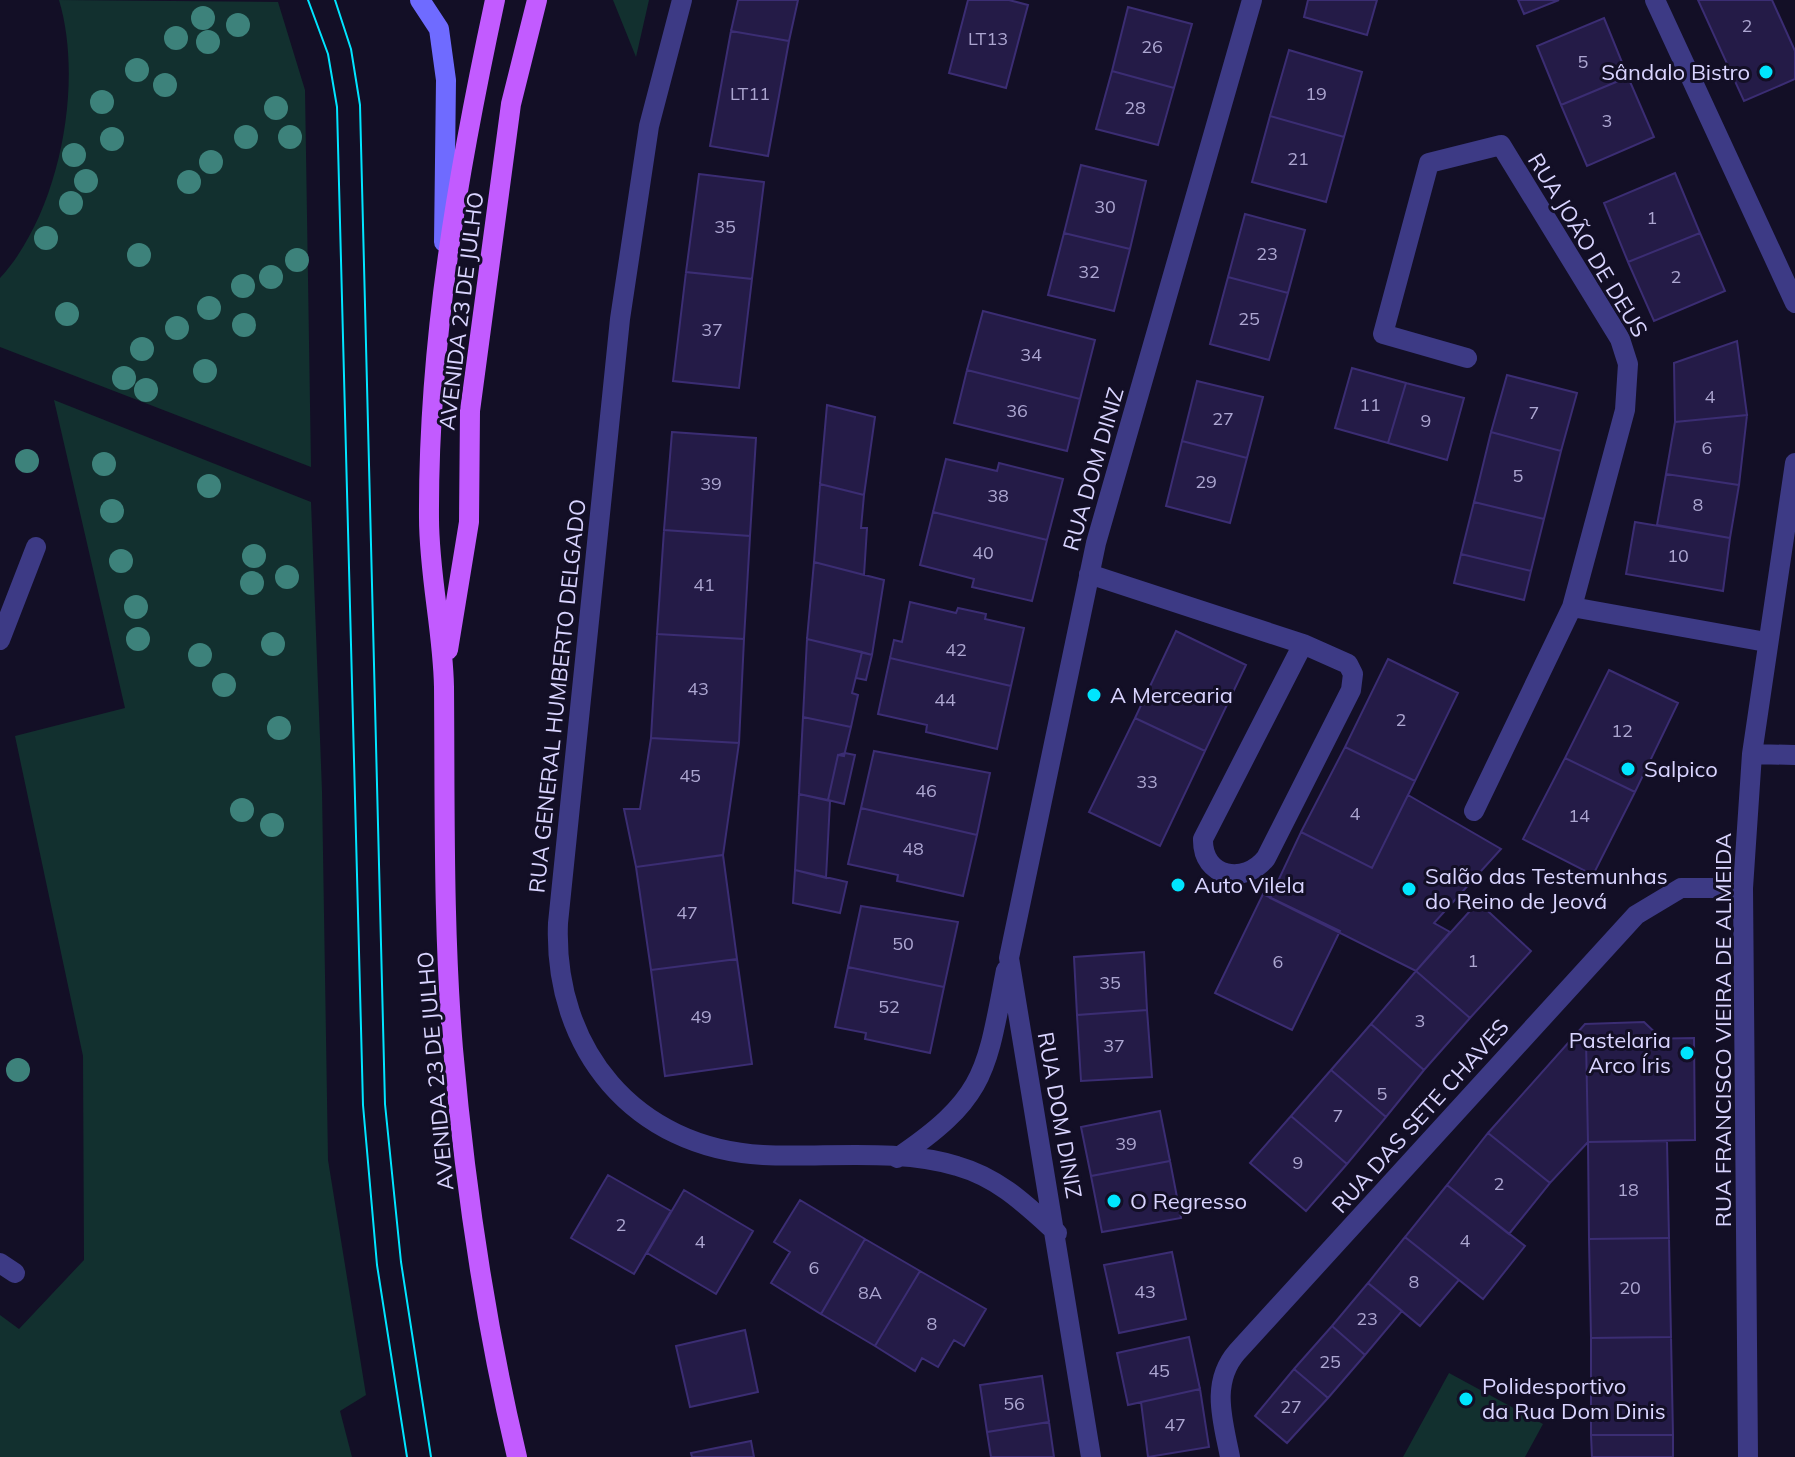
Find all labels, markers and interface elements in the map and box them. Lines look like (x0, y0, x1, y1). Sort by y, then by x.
house number: 2 (1742, 14, 1752, 37)
house number: LT13 (968, 27, 1008, 50)
house number: 26 (1141, 35, 1163, 58)
house number: 5 (1578, 50, 1589, 73)
place label: Sândalo Bistro (1601, 58, 1750, 86)
marker: Sândalo Bistro (1757, 63, 1775, 81)
house number: LT11 (730, 82, 770, 105)
house number: 19 (1305, 82, 1327, 105)
house number: 28 (1124, 96, 1146, 119)
house number: 3 (1602, 109, 1612, 132)
house number: 21 (1287, 147, 1309, 170)
street label: RUA JOÃO DE DEUS (1522, 148, 1654, 342)
street label: AVENIDA 23 DE JULHO (432, 190, 490, 432)
house number: 30 (1094, 195, 1116, 218)
house number: 1 (1647, 206, 1657, 229)
house number: 35 (714, 215, 736, 238)
house number: 23 (1256, 242, 1278, 265)
house number: 32 (1078, 260, 1100, 283)
house number: 2 (1671, 265, 1681, 288)
house number: 25 (1238, 307, 1260, 330)
house number: 37 (701, 318, 723, 341)
house number: 34 (1020, 343, 1042, 366)
street label: RUA DOM DINIZ (1056, 384, 1130, 554)
house number: 4 (1705, 385, 1716, 408)
house number: 11 (1359, 393, 1381, 416)
house number: 36 (1006, 399, 1028, 422)
house number: 7 (1529, 401, 1539, 424)
house number: 27 (1212, 407, 1234, 430)
house number: 9 (1421, 409, 1431, 432)
house number: 6 (1702, 436, 1712, 459)
house number: 5 (1513, 464, 1524, 487)
house number: 29 (1195, 470, 1217, 493)
house number: 39 (700, 472, 722, 495)
house number: 38 (987, 484, 1009, 507)
house number: 8 (1693, 493, 1703, 516)
street label: RUA GENERAL HUMBERTO DELGADO (522, 498, 592, 894)
house number: 40 (972, 541, 994, 564)
house number: 10 (1667, 544, 1689, 567)
house number: 41 (693, 573, 715, 596)
house number: 42 (945, 638, 967, 661)
house number: 43 (687, 677, 709, 700)
place label: A Mercearia (1110, 681, 1233, 709)
marker: A Mercearia (1085, 686, 1103, 704)
house number: 44 (934, 688, 956, 711)
house number: 2 (1396, 708, 1406, 731)
house number: 12 (1611, 719, 1633, 742)
place label: Salpico (1644, 755, 1718, 783)
marker: Salpico (1619, 760, 1637, 778)
house number: 45 (679, 764, 701, 787)
house number: 33 (1136, 770, 1158, 793)
house number: 46 (915, 779, 937, 802)
house number: 4 (1350, 802, 1361, 825)
house number: 14 (1568, 804, 1590, 827)
street label: RUA FRANCISCO VIEIRA DE ALMEIDA (1709, 833, 1737, 1227)
house number: 48 (902, 837, 924, 860)
place label: Salão das Testemunhas do Reino de Jeová (1425, 862, 1668, 915)
place label: Auto Vilela (1194, 871, 1305, 899)
marker: Auto Vilela (1169, 876, 1187, 894)
marker: Salão das Testemunhas do Reino de Jeová (1400, 880, 1418, 898)
house number: 47 (676, 901, 698, 924)
house number: 50 (892, 932, 914, 955)
house number: 1 (1468, 949, 1478, 972)
street label: AVENIDA 23 DE JULHO (411, 950, 459, 1192)
house number: 6 (1273, 950, 1283, 973)
house number: 35 (1099, 971, 1121, 994)
house number: 52 (878, 995, 900, 1018)
house number: 49 (690, 1005, 712, 1028)
house number: 3 (1415, 1009, 1425, 1032)
street label: RUA DAS SETE CHAVES (1325, 1013, 1515, 1219)
place label: Pastelaria Arco Íris (1569, 1026, 1671, 1079)
street label: RUA DOM DINIZ (1032, 1030, 1088, 1200)
house number: 37 (1103, 1034, 1125, 1057)
marker: Pastelaria Arco Íris (1678, 1044, 1696, 1062)
house number: 5 (1377, 1082, 1388, 1105)
house number: 7 (1333, 1104, 1343, 1127)
house number: 39 (1115, 1132, 1137, 1155)
house number: 9 (1293, 1151, 1303, 1174)
house number: 2 (1494, 1172, 1504, 1195)
house number: 18 (1617, 1178, 1639, 1201)
place label: O Regresso (1130, 1187, 1247, 1215)
marker: O Regresso (1105, 1192, 1123, 1210)
house number: 2 (616, 1213, 626, 1236)
house number: 4 (1460, 1229, 1471, 1252)
house number: 4 (695, 1230, 706, 1253)
house number: 6 (809, 1256, 819, 1279)
house number: 8 (1409, 1270, 1419, 1293)
house number: 20 (1619, 1276, 1641, 1299)
house number: 43 (1134, 1280, 1156, 1303)
house number: 8A (858, 1281, 882, 1304)
house number: 23 (1356, 1307, 1378, 1330)
house number: 8 (927, 1312, 937, 1335)
house number: 25 (1319, 1350, 1341, 1373)
house number: 45 (1148, 1359, 1170, 1382)
place label: Polidesportivo da Rua Dom Dinis (1482, 1372, 1666, 1425)
marker: Polidesportivo da Rua Dom Dinis (1457, 1390, 1475, 1408)
house number: 56 (1003, 1392, 1025, 1415)
house number: 27 (1280, 1395, 1302, 1418)
house number: 47 (1164, 1413, 1186, 1436)

